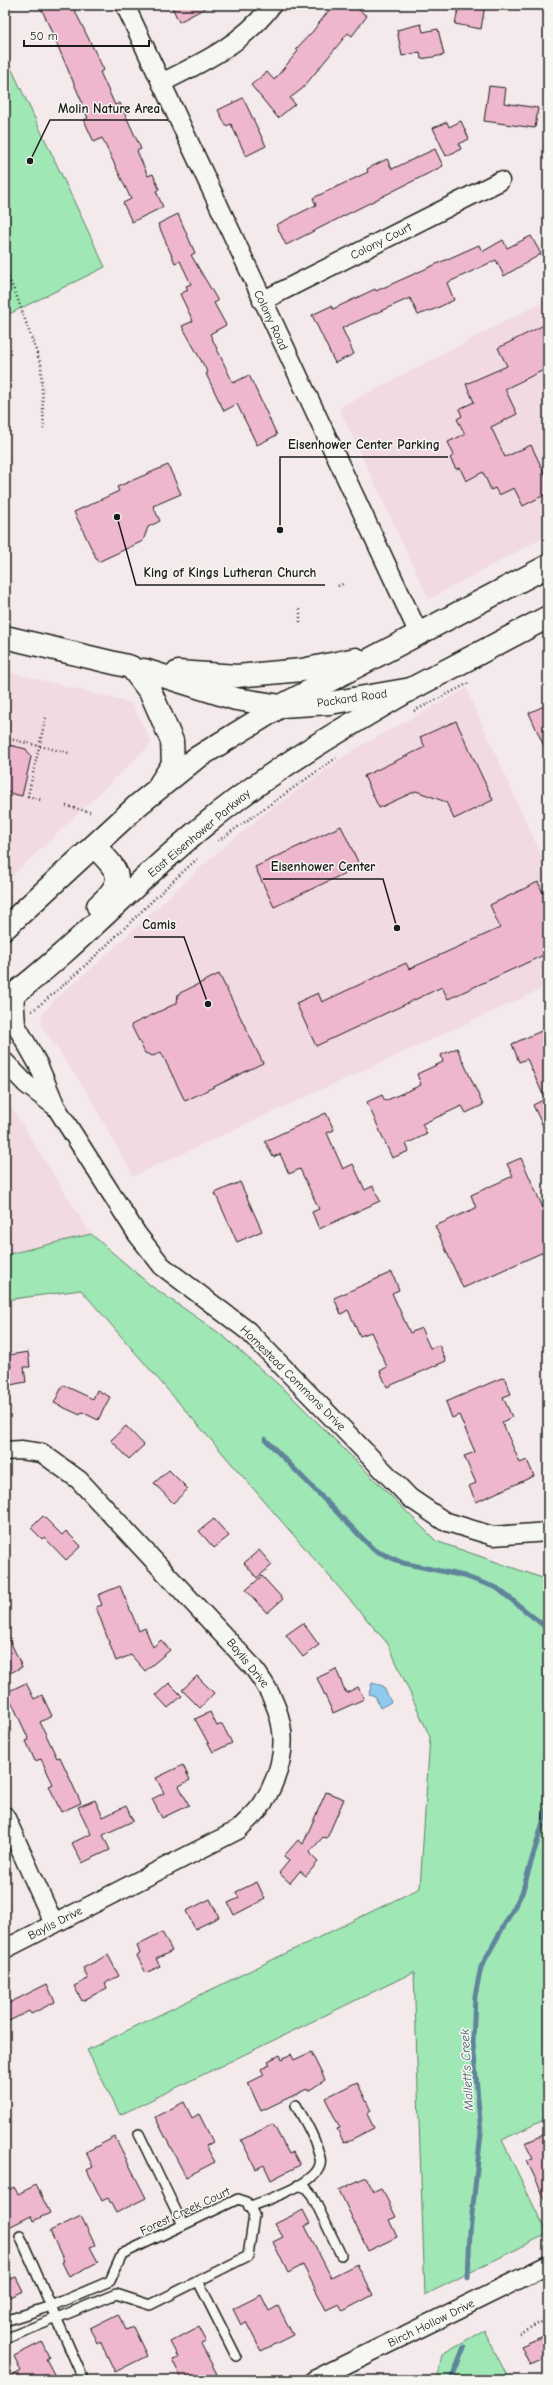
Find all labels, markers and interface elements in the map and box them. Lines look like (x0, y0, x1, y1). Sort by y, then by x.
scale bar (24, 22, 149, 48)
text: 50 m (30, 29, 58, 43)
callout: Molin Nature Area (50, 95, 168, 120)
text: Molin Nature Area (58, 101, 160, 116)
street label: Colony Court (348, 219, 414, 262)
street label: Colony Road (251, 288, 291, 352)
callout: Eisenhower Center Parking (280, 432, 448, 457)
text: Eisenhower Center Parking (288, 437, 440, 452)
callout: King of Kings Lutheran Church (136, 560, 325, 585)
text: King of Kings Lutheran Church (144, 565, 317, 580)
street label: Packard Road (316, 686, 388, 710)
street label: East Eisenhower Parkway (145, 786, 254, 880)
callout: Eisenhower Center (263, 854, 383, 879)
text: Eisenhower Center (271, 859, 376, 874)
callout: Camis (134, 912, 184, 937)
text: Camis (142, 917, 176, 932)
street label: Homestead Commons Drive (237, 1322, 349, 1434)
street label: Baylis Drive (224, 1636, 272, 1690)
street label: Baylis Drive (25, 1903, 85, 1943)
water label: Mallett's Creek (457, 2028, 476, 2112)
street label: Forest Creek Court (138, 2184, 233, 2238)
street label: Birch Hollow Drive (386, 2296, 476, 2350)

